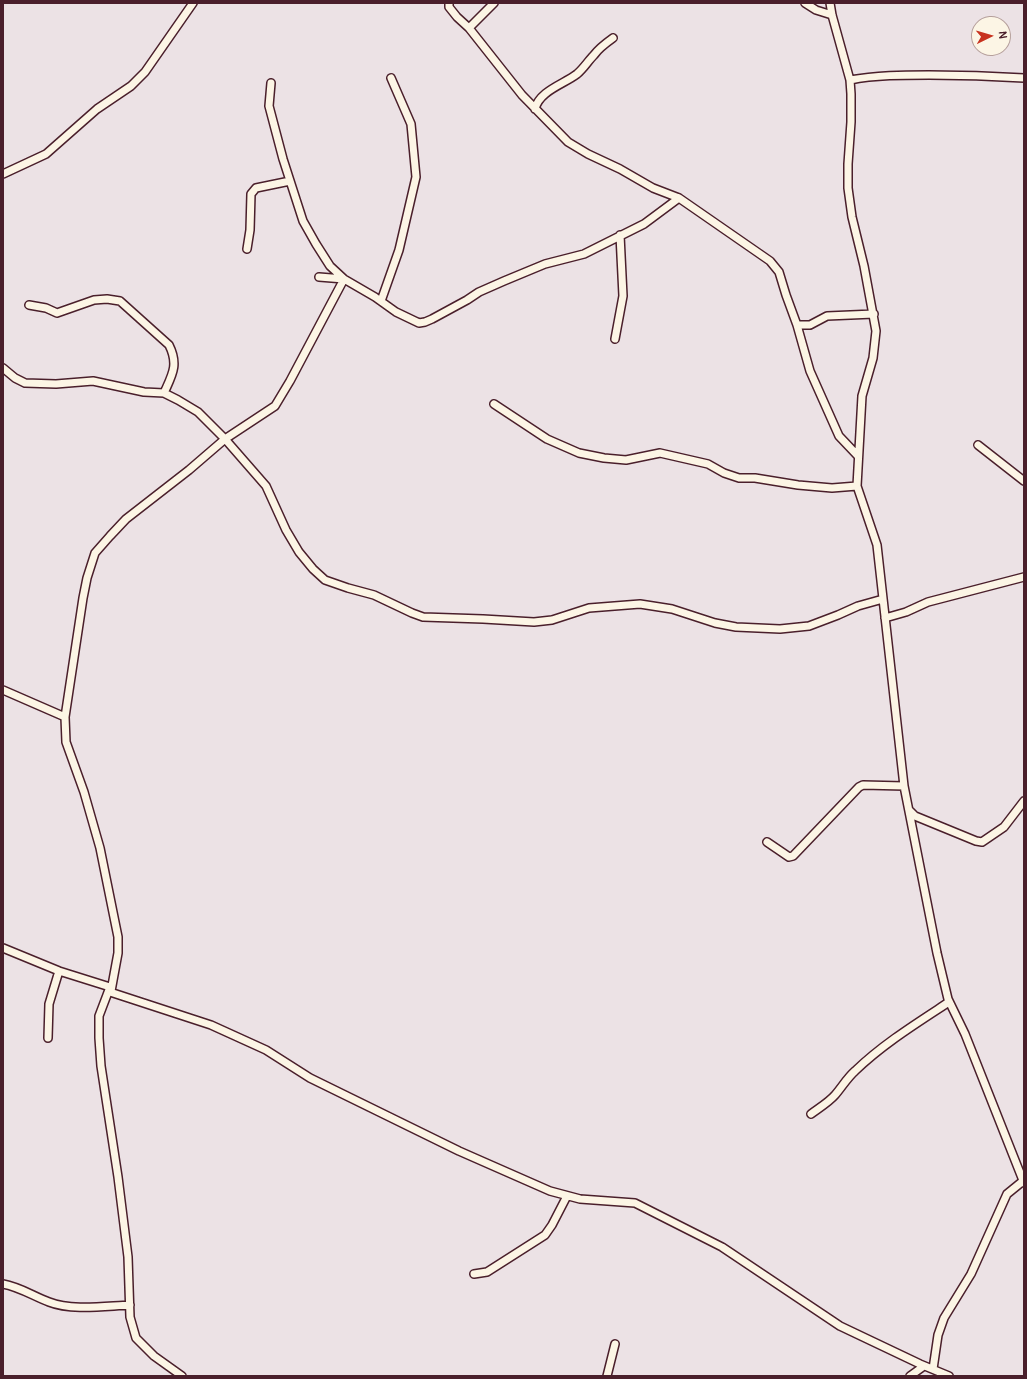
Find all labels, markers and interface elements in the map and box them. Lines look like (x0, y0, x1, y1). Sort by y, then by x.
north arrow (971, 16, 1011, 56)
text: N (996, 31, 1009, 39)

